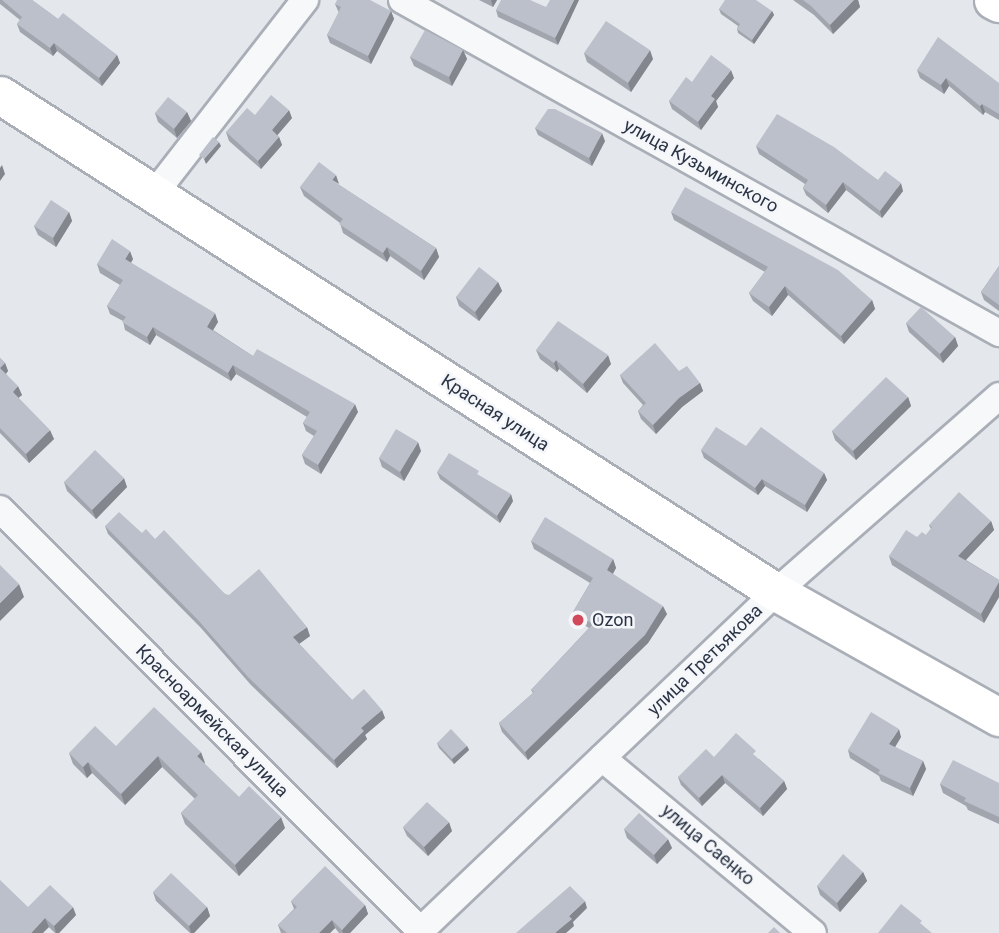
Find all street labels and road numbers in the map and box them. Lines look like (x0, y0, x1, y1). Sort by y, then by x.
street label: улица Кузьминского (620, 114, 782, 218)
street label: Красная улица (437, 370, 553, 456)
street label: улица Третьякова (643, 600, 767, 720)
street label: Красноармейская улица (131, 640, 293, 802)
street label: улица Саенко (657, 800, 759, 890)

